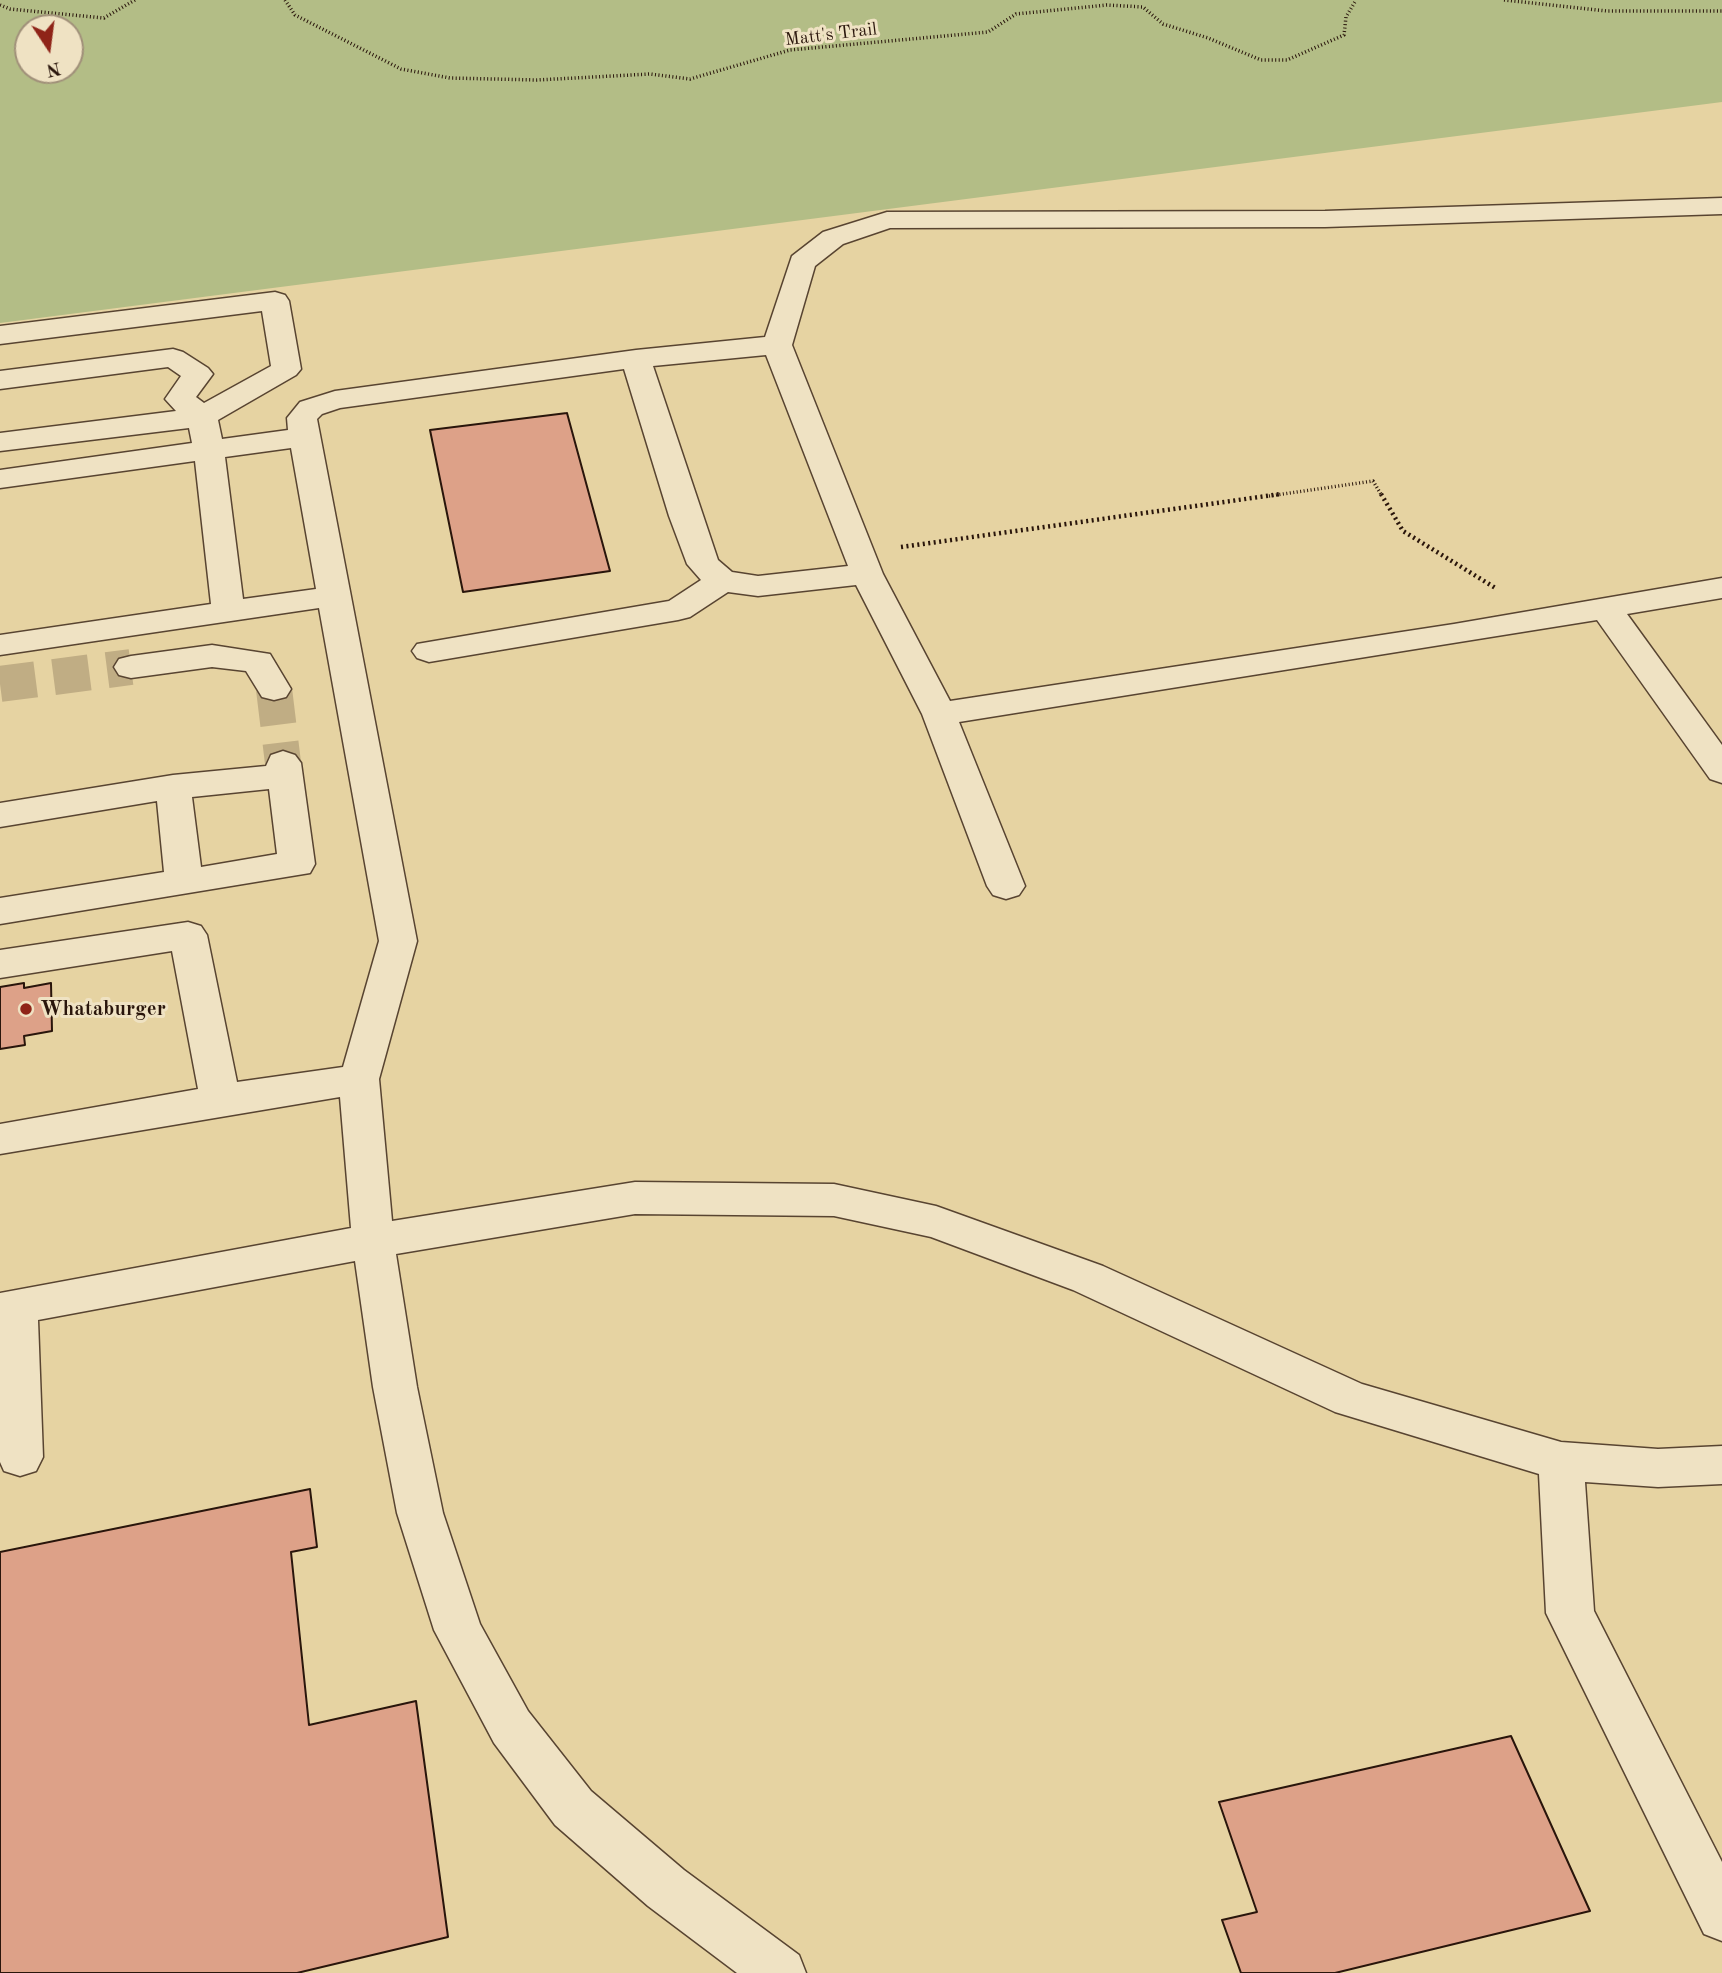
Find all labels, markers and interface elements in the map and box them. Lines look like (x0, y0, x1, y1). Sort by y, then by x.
north arrow (14, 14, 84, 84)
street label: Matt's Trail (784, 19, 878, 51)
text: N (44, 57, 63, 79)
place label: Whataburger (40, 996, 166, 1022)
marker: Whataburger (18, 1001, 34, 1017)

